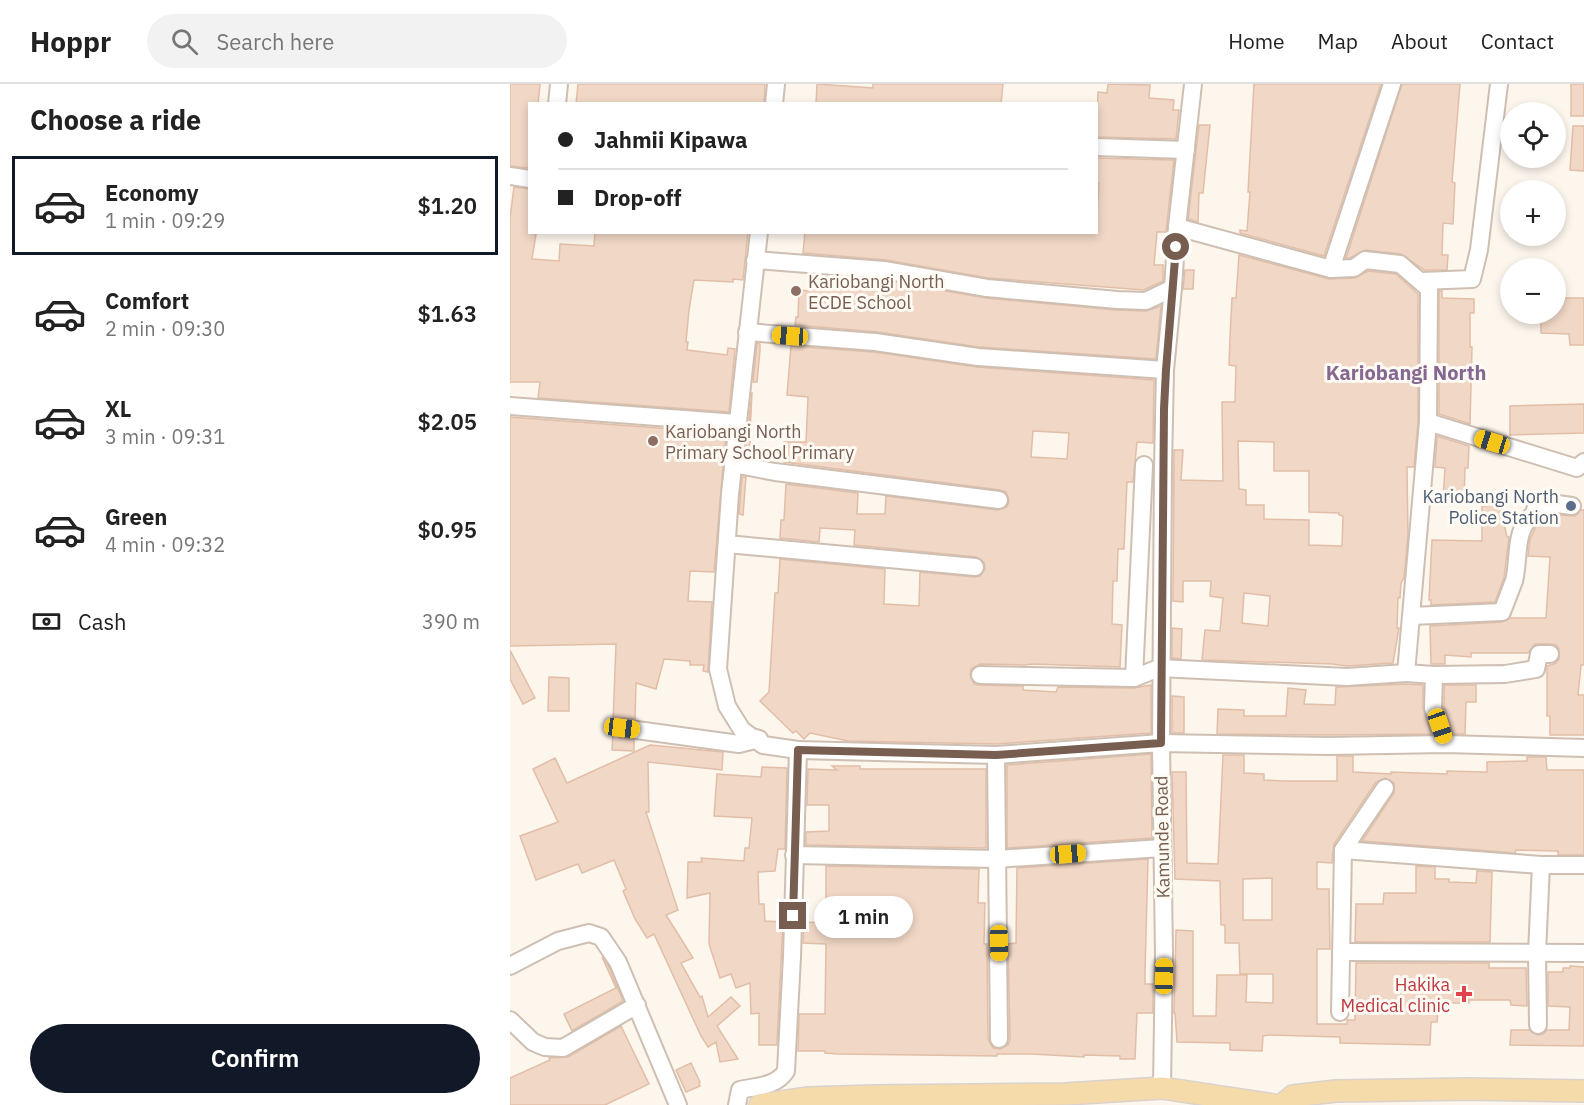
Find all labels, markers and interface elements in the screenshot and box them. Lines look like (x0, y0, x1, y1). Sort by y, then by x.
search box (147, 14, 567, 68)
text: Hoppr (30, 23, 111, 60)
icon: search (168, 25, 201, 58)
text: Search here (216, 27, 334, 56)
text: Home (1228, 27, 1285, 55)
text: Map (1318, 27, 1358, 55)
text: About (1391, 27, 1448, 55)
text: Contact (1481, 27, 1554, 55)
text: Choose a ride (30, 102, 201, 137)
map controls (1500, 102, 1566, 324)
button: locate (1500, 102, 1566, 168)
text: Jahmii Kipawa (594, 125, 747, 154)
text: Economy (105, 178, 199, 207)
icon: car (33, 179, 87, 233)
button: + (1500, 180, 1566, 246)
text: Drop-off (594, 183, 681, 212)
text: $1.20 (418, 191, 477, 220)
text: 1 min · 09:29 (105, 207, 225, 234)
route start (1162, 233, 1189, 260)
button: − (1500, 258, 1566, 324)
place label: Kariobangi North ECDE School (808, 270, 945, 314)
marker: Kariobangi North ECDE School (789, 284, 803, 298)
text: Comfort (105, 286, 189, 315)
icon: car (33, 287, 87, 341)
text: $1.63 (418, 299, 477, 328)
text: 2 min · 09:30 (105, 315, 225, 342)
car (771, 326, 809, 346)
district label: Kariobangi North (1326, 359, 1486, 386)
text: XL (105, 394, 131, 423)
icon: car (33, 395, 87, 449)
text: $2.05 (418, 407, 477, 436)
place label: Kariobangi North Primary School Primary (665, 420, 854, 464)
text: 3 min · 09:31 (105, 423, 225, 450)
car (1472, 428, 1512, 456)
marker: Kariobangi North Primary School Primary (646, 434, 660, 448)
place label: Kariobangi North Police Station (1423, 485, 1559, 529)
marker: Kariobangi North Police Station (1564, 499, 1578, 513)
text: Green (105, 502, 167, 531)
icon: car (33, 503, 87, 557)
text: $0.95 (418, 515, 477, 544)
text: 4 min · 09:32 (105, 531, 225, 558)
icon: cash (30, 605, 63, 638)
text: Cash (78, 607, 127, 636)
text: 390 m (422, 608, 480, 635)
car (1426, 706, 1454, 746)
car (603, 717, 641, 739)
street label: Kamunde Road (1149, 775, 1175, 899)
car (1049, 844, 1087, 864)
callout: 1 min (814, 895, 913, 937)
route end (779, 902, 806, 929)
text: 1 min (838, 903, 889, 930)
car (990, 925, 1008, 961)
car (1155, 958, 1173, 994)
place label: Hakika Medical clinic (1341, 973, 1450, 1017)
marker: Hakika Medical clinic (1455, 985, 1473, 1003)
button: Confirm (30, 1024, 480, 1093)

